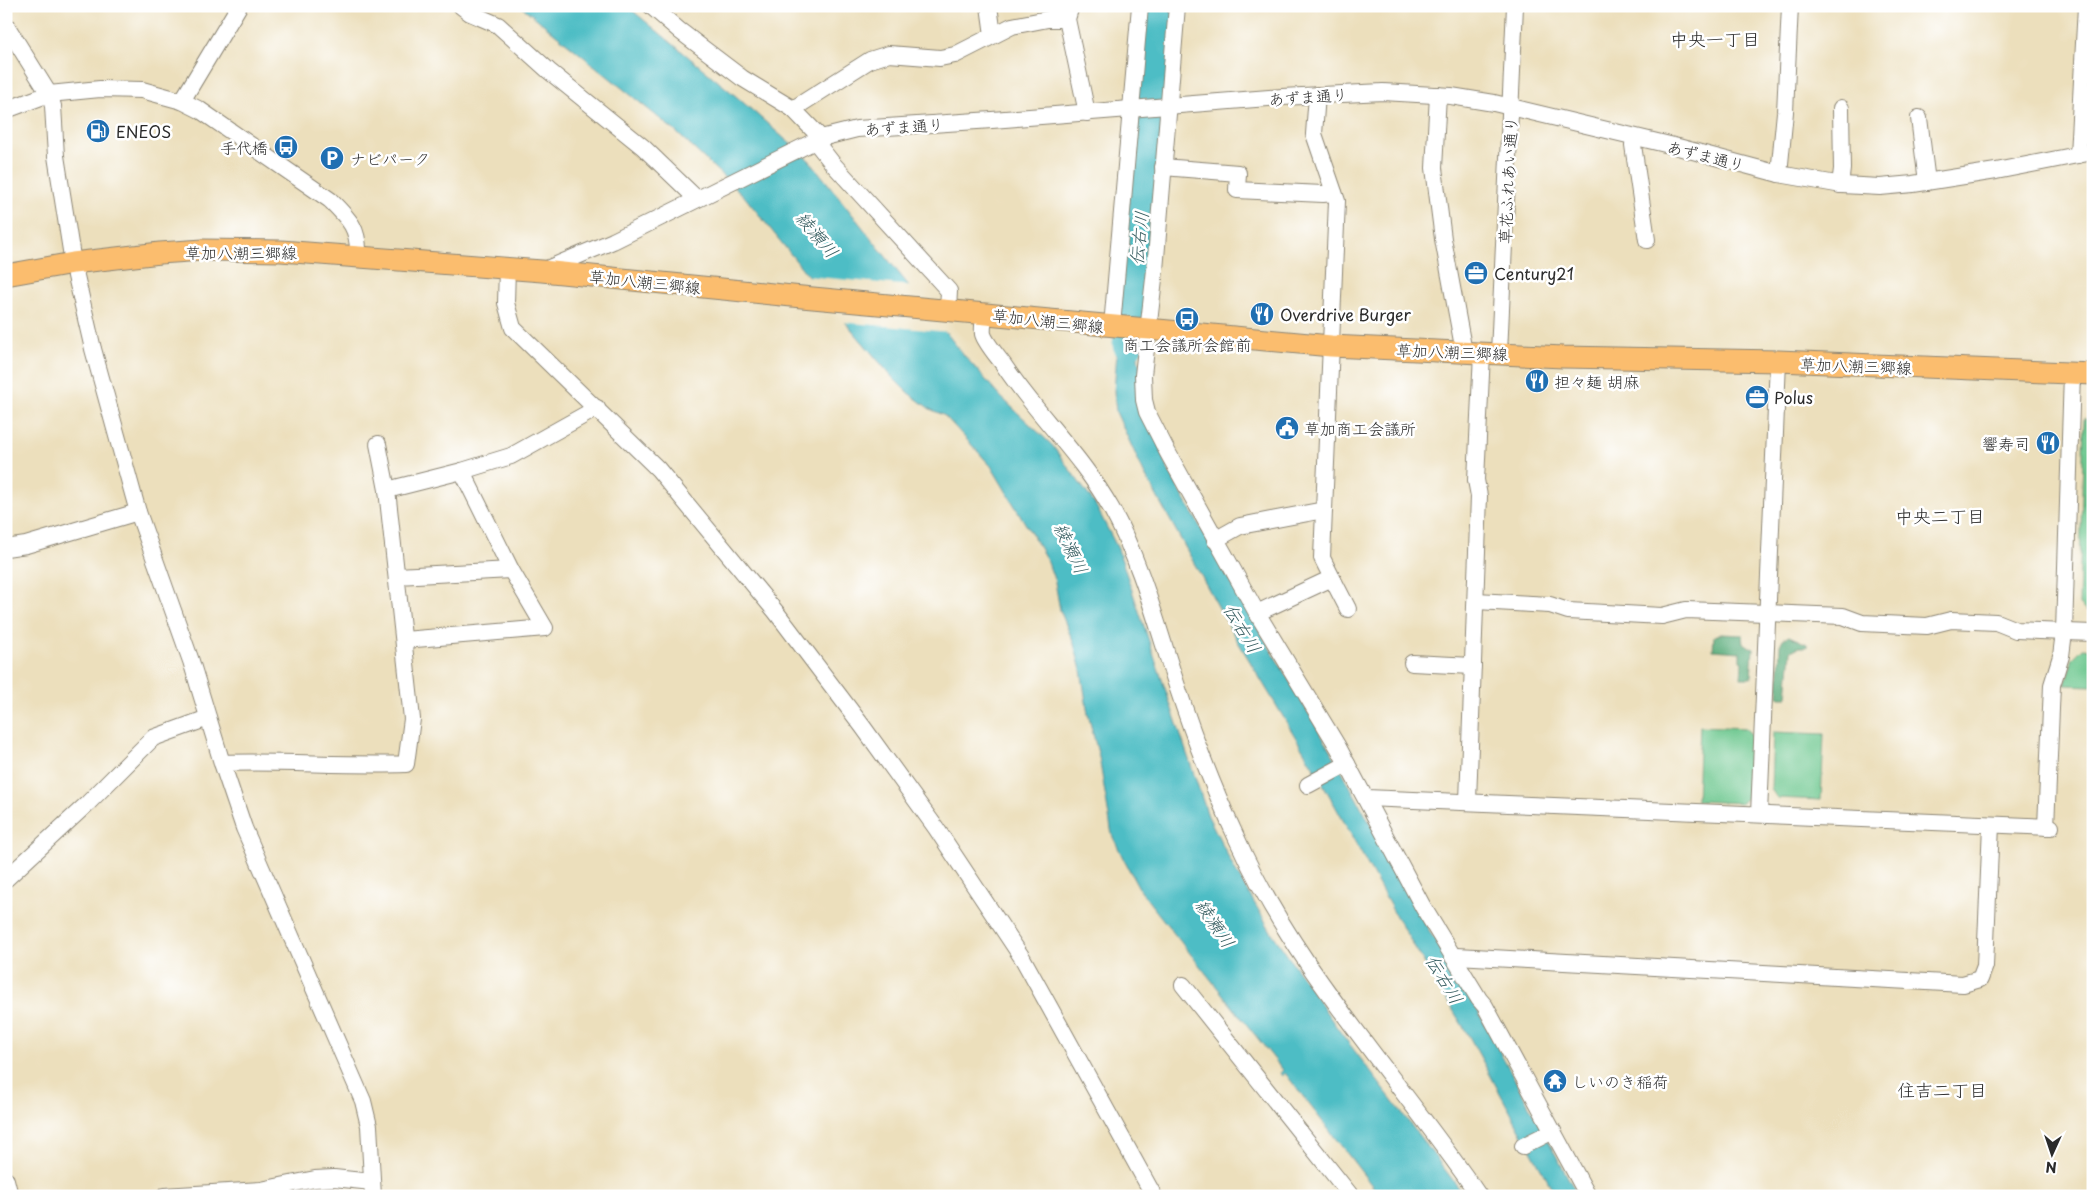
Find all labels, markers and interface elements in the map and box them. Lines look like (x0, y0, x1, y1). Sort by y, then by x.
district label: 中央一丁目 (1670, 25, 1760, 52)
street label: あずま通り (1267, 81, 1349, 111)
street label: あずま通り (863, 111, 945, 141)
street label: 草花ふれあい通り (1492, 115, 1522, 245)
fuel station icon: ENEOS (85, 118, 111, 144)
place label: ENEOS (116, 119, 171, 143)
bus stop icon: 手代橋 (273, 134, 299, 160)
street label: あずま通り (1664, 134, 1748, 176)
place label: 手代橋 (220, 135, 268, 159)
parking icon: ナビパーク (319, 145, 345, 171)
place label: ナビパーク (350, 146, 430, 170)
water label: 綾瀬川 (790, 205, 846, 263)
water label: 伝右川 (1122, 210, 1154, 266)
street label: 草加八潮三郷線 (185, 240, 297, 264)
office icon: Century21 (1463, 260, 1489, 286)
place label: Century21 (1494, 261, 1574, 285)
street label: 草加八潮三郷線 (588, 263, 702, 299)
restaurant icon: Overdrive Burger (1249, 301, 1275, 327)
street label: 草加八潮三郷線 (991, 302, 1105, 338)
place label: Overdrive Burger (1280, 302, 1412, 326)
bus stop icon: 商工会議所会館前 (1174, 306, 1200, 332)
place label: 商工会議所会館前 (1123, 332, 1251, 356)
street label: 草加八潮三郷線 (1396, 337, 1508, 365)
street label: 草加八潮三郷線 (1800, 351, 1912, 379)
restaurant icon: 担々麺 胡麻 (1524, 368, 1550, 394)
place label: 担々麺 胡麻 (1554, 369, 1639, 393)
office icon: Polus (1744, 384, 1770, 410)
place label: Polus (1774, 385, 1813, 409)
public building icon: 草加商工会議所 (1274, 415, 1300, 441)
place label: 草加商工会議所 (1304, 416, 1416, 440)
restaurant icon: 響寿司 (2035, 430, 2061, 456)
place label: 響寿司 (1982, 431, 2030, 455)
district label: 中央二丁目 (1895, 502, 1985, 529)
water label: 綾瀬川 (1048, 518, 1096, 578)
water label: 伝右川 (1218, 598, 1268, 658)
water label: 綾瀬川 (1190, 893, 1242, 953)
water label: 伝右川 (1420, 949, 1470, 1009)
temple icon: しいのき稲荷 (1542, 1068, 1568, 1094)
place label: しいのき稲荷 (1572, 1069, 1668, 1093)
district label: 住吉二丁目 (1897, 1076, 1987, 1103)
north arrow (2026, 1130, 2076, 1180)
text: N (2045, 1157, 2057, 1178)

